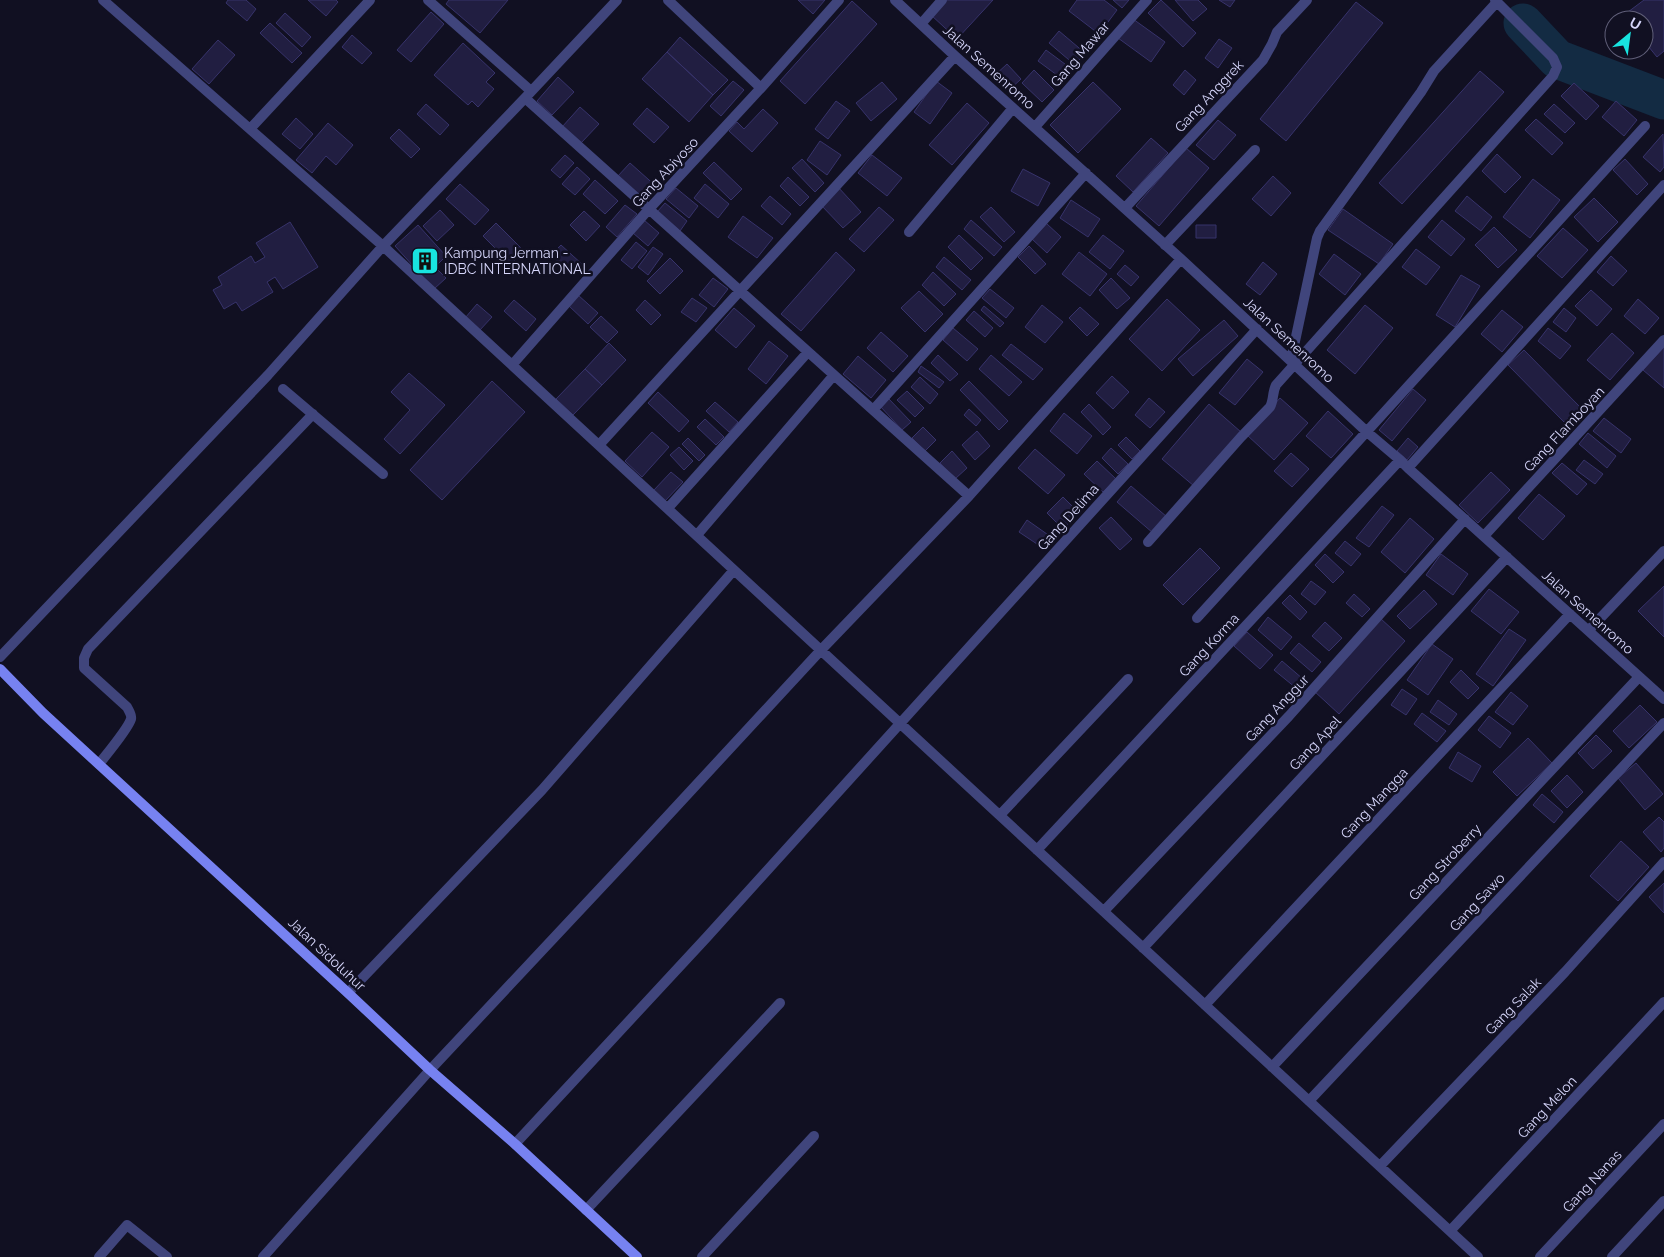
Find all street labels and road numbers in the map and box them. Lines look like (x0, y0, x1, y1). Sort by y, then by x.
street label: Gang Mawar (1047, 18, 1113, 90)
street label: Jalan Semenromo (940, 22, 1038, 112)
street label: Gang Anggrek (1171, 56, 1247, 135)
street label: Gang Abiyoso (629, 134, 701, 210)
street label: Jalan Semenromo (1241, 294, 1337, 386)
street label: Gang Flamboyan (1520, 383, 1608, 475)
street label: Gang Delima (1034, 481, 1102, 553)
street label: Jalan Semenromo (1539, 567, 1637, 657)
street label: Gang Korma (1176, 610, 1242, 680)
street label: Gang Anggur (1242, 671, 1312, 745)
street label: Gang Apel (1286, 713, 1344, 773)
street label: Gang Mangga (1337, 764, 1411, 842)
street label: Gang Stroberry (1406, 820, 1485, 903)
street label: Gang Sawo (1446, 870, 1508, 934)
street label: Jalan Sidoluhur (285, 914, 369, 994)
street label: Gang Salak (1482, 974, 1545, 1038)
street label: Gang Melon (1514, 1073, 1580, 1141)
street label: Gang Nanas (1559, 1146, 1625, 1215)

